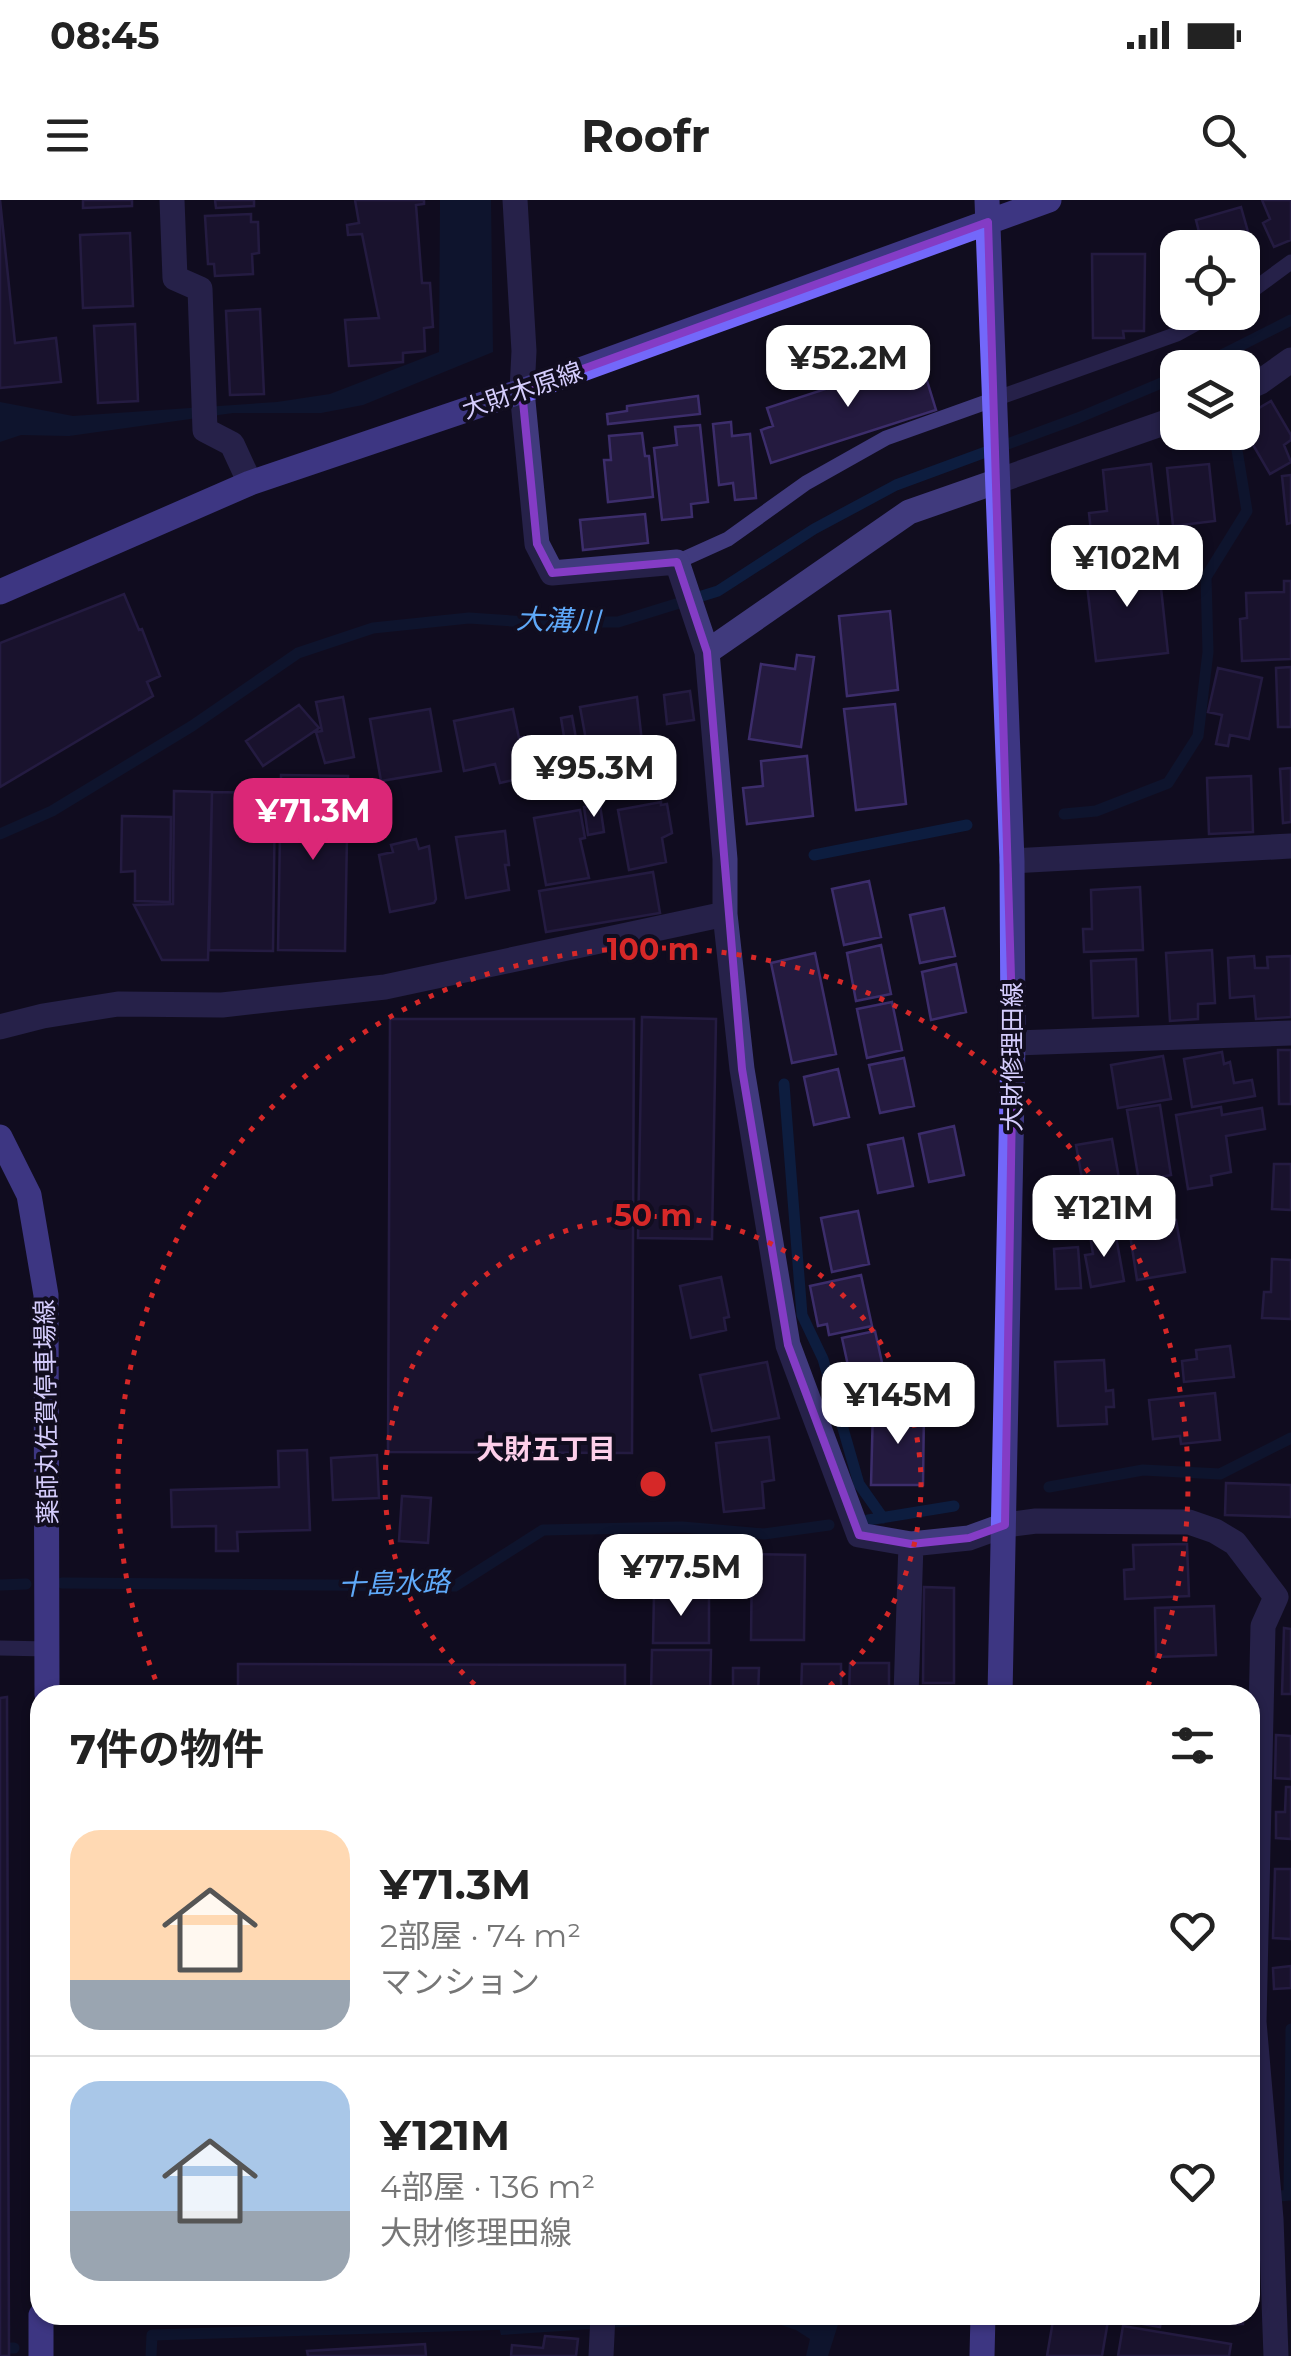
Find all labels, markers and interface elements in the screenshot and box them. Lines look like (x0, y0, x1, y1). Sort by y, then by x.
text: 08:45 (50, 12, 160, 59)
icon: menu (40, 108, 95, 163)
text: Roofr (581, 108, 710, 163)
icon: search (1196, 108, 1251, 163)
map controls (1160, 230, 1260, 450)
button: locate (1160, 230, 1260, 330)
pin: ¥52.2M (767, 325, 929, 410)
text: ¥52.2M (788, 338, 908, 377)
button: layers (1160, 350, 1260, 450)
street label: 大財木原線 (458, 355, 586, 425)
pin: ¥102M (1057, 525, 1197, 610)
text: ¥102M (1073, 538, 1181, 577)
water label: 大溝川 (515, 602, 604, 639)
pin: ¥95.3M (513, 735, 675, 820)
text: ¥95.3M (533, 748, 655, 787)
pin: ¥71.3M (232, 778, 394, 863)
text: ¥71.3M (255, 791, 371, 830)
text: 100 m (607, 931, 699, 968)
street label: 大財修理田線 (997, 982, 1027, 1132)
pin: ¥121M (1034, 1175, 1174, 1260)
text: ¥121M (1054, 1188, 1154, 1227)
text: 50 m (614, 1197, 692, 1234)
street label: 薬師丸佐賀停車場線 (29, 1299, 63, 1525)
pin: ¥145M (828, 1362, 968, 1447)
text: ¥145M (844, 1375, 952, 1414)
district label: 大財五丁目 (476, 1432, 616, 1466)
centre of rings (635, 1466, 671, 1502)
pin: ¥77.5M (600, 1534, 762, 1619)
text: ¥77.5M (621, 1547, 741, 1586)
water label: 十島水路 (337, 1564, 453, 1602)
icon: filters (1165, 1718, 1220, 1773)
text: 7件の物件 (70, 1723, 264, 1775)
text: ¥71.3M (380, 1858, 531, 1910)
icon: home (150, 1870, 270, 1990)
icon: heart (1165, 1903, 1220, 1958)
text: 2部屋 · 74 m² (380, 1916, 581, 1955)
text: マンション (380, 1962, 540, 2001)
text: ¥121M (380, 2109, 510, 2161)
icon: home (150, 2121, 270, 2241)
icon: heart (1165, 2154, 1220, 2209)
text: 4部屋 · 136 m² (380, 2167, 595, 2206)
text: 大財修理田線 (380, 2213, 572, 2252)

